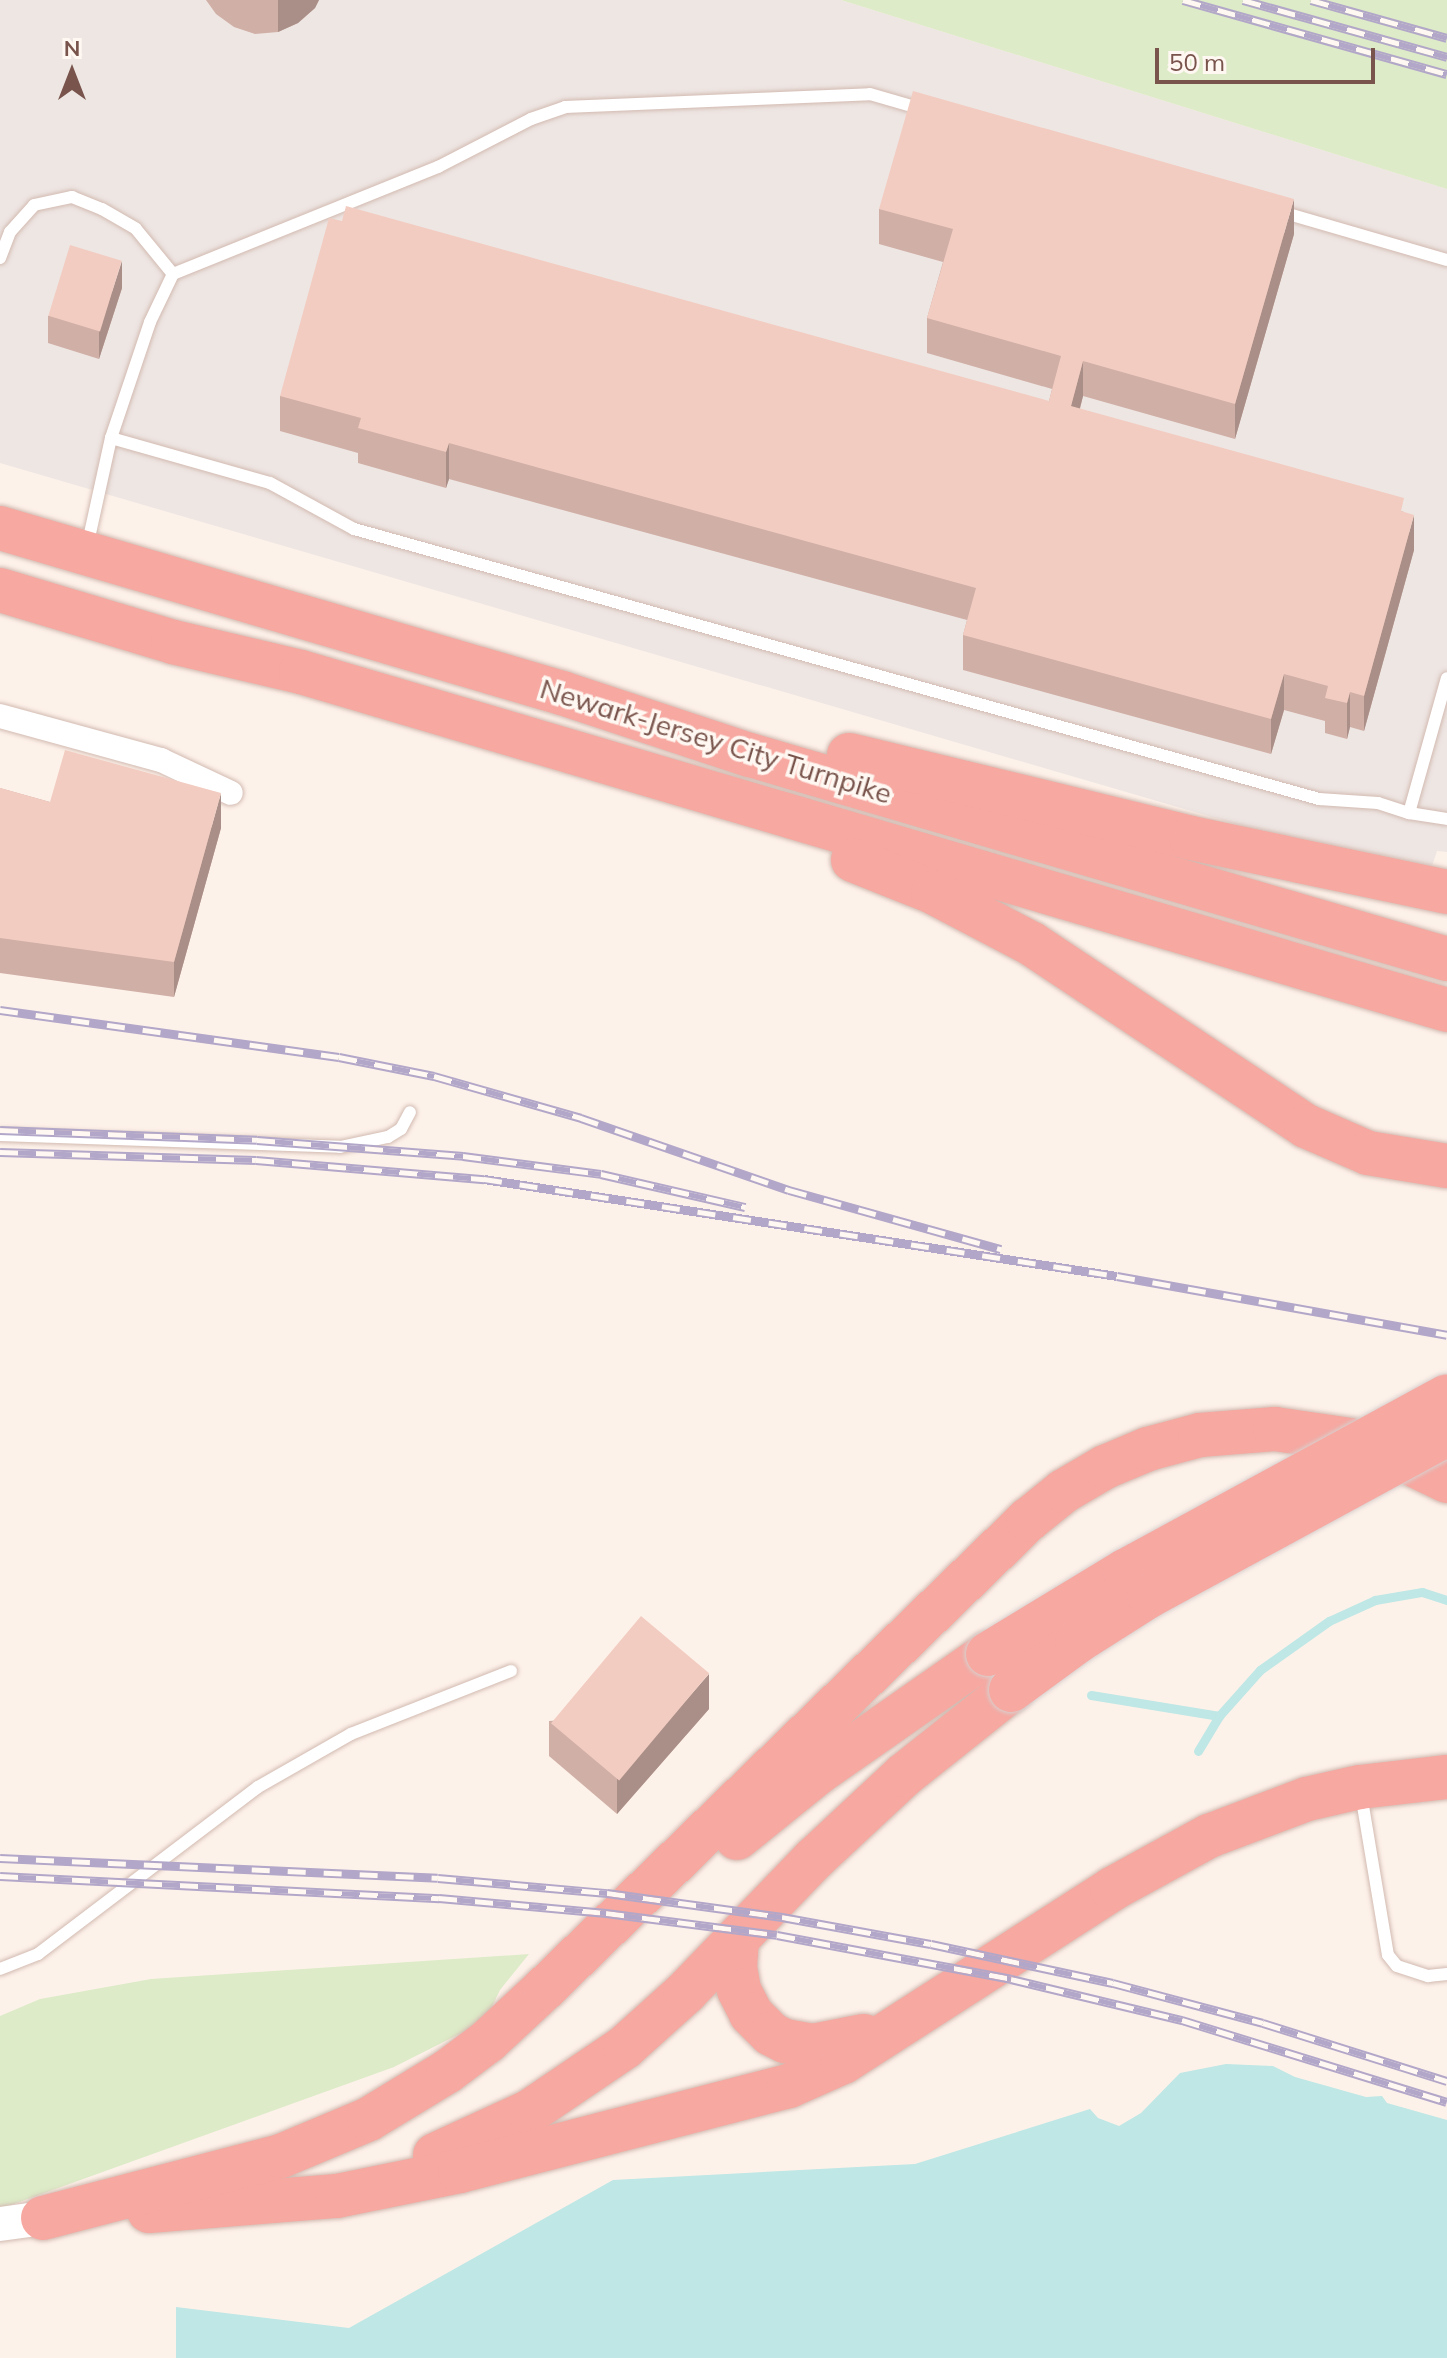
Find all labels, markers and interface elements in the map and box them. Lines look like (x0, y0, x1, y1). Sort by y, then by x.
north arrow (32, 32, 112, 112)
scale bar (1159, 32, 1379, 82)
text: N (64, 34, 80, 62)
text: 50 m (1169, 47, 1225, 77)
street label: Newark-Jersey City Turnpike (536, 671, 896, 811)

